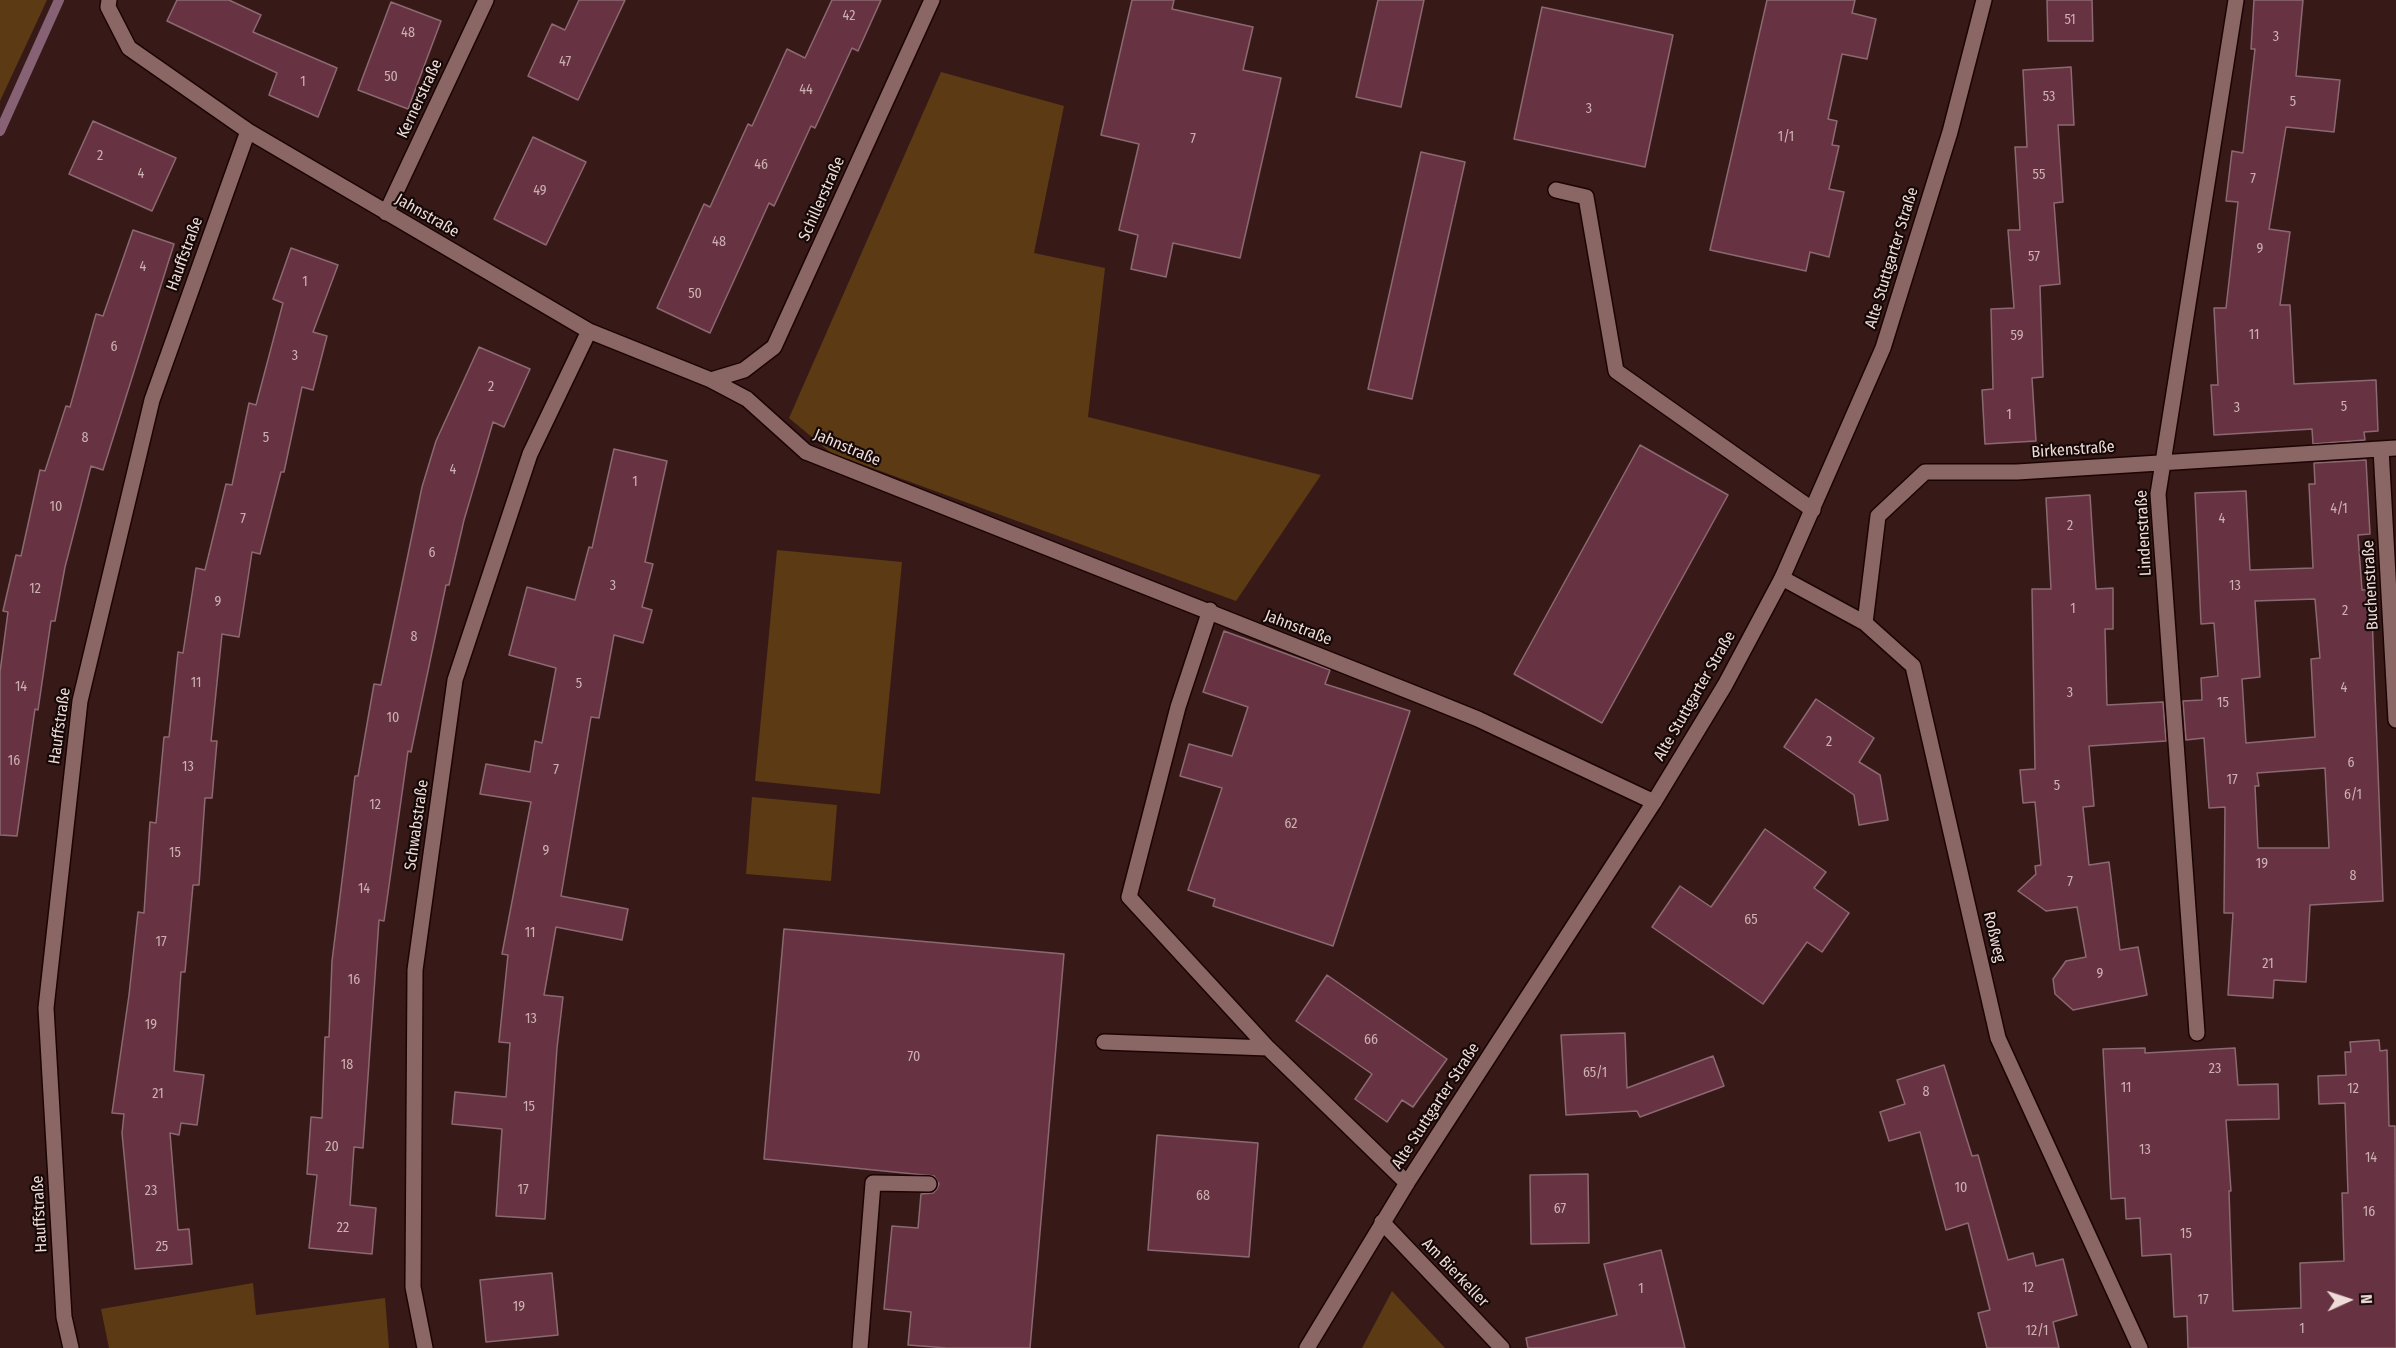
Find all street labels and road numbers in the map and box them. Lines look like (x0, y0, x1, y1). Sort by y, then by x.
street label: Kernerstraße (393, 56, 447, 142)
street label: Schillerstraße (795, 154, 849, 244)
street label: Alte Stuttgarter Straße (1861, 185, 1923, 331)
street label: Jahnstraße (392, 190, 462, 242)
street label: Hauffstraße (163, 214, 207, 294)
street label: Jahnstraße (811, 425, 883, 471)
street label: Birkenstraße (2031, 438, 2115, 462)
street label: Lindenstraße (2132, 490, 2156, 576)
street label: Buchenstraße (2359, 539, 2383, 631)
street label: Jahnstraße (1262, 606, 1334, 650)
street label: Alte Stuttgarter Straße (1650, 628, 1740, 764)
street label: Hauffstraße (45, 686, 75, 766)
street label: Schwabstraße (401, 778, 433, 872)
street label: Roßweg (1979, 910, 2009, 964)
street label: Alte Stuttgarter Straße (1388, 1039, 1484, 1173)
street label: Hauffstraße (28, 1175, 52, 1253)
street label: Am Bierkeller (1418, 1235, 1492, 1311)

